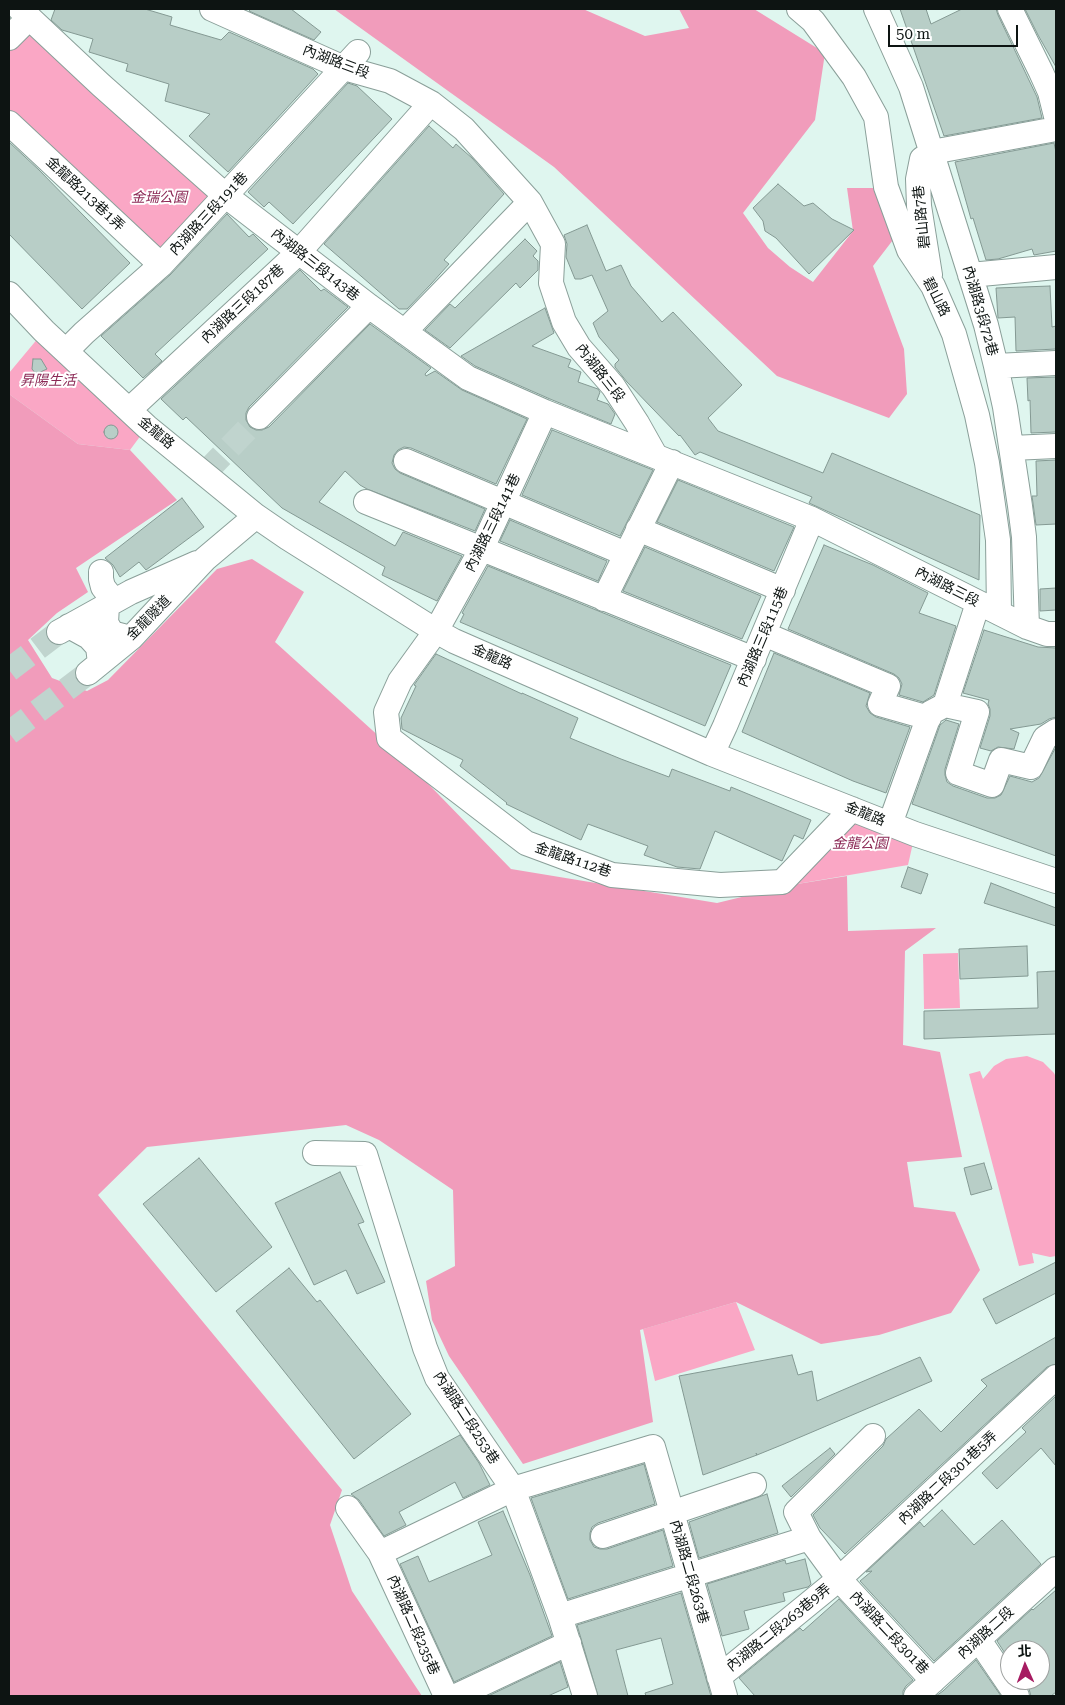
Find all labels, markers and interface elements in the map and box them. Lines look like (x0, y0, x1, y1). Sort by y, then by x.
scale bar (890, 15, 1020, 47)
text: 50 m (896, 25, 930, 43)
street label: 內湖路三段 (300, 42, 372, 82)
street label: 金龍路213巷1弄 (42, 153, 128, 235)
street label: 內湖路三段191巷 (166, 169, 252, 259)
street label: 碧山路7巷 (910, 184, 934, 250)
park label: 金瑞公園 (131, 190, 187, 206)
street label: 內湖路三段143巷 (267, 225, 363, 305)
street label: 內湖路三段187巷 (198, 261, 288, 347)
street label: 內湖路3段72巷 (959, 264, 1001, 358)
street label: 碧山路 (919, 274, 953, 320)
street label: 內湖路三段 (572, 340, 628, 406)
park label: 昇陽生活 (20, 373, 76, 389)
street label: 金龍路 (135, 413, 177, 453)
street label: 內湖路三段141巷 (462, 471, 524, 575)
street label: 內湖路三段 (912, 564, 982, 610)
street label: 內湖路三段115巷 (734, 584, 792, 690)
street label: 金龍隧道 (123, 592, 175, 644)
street label: 金龍路 (469, 641, 515, 673)
street label: 金龍路 (842, 798, 888, 830)
park label: 金龍公園 (832, 836, 888, 852)
street label: 金龍路112巷 (533, 839, 613, 881)
street label: 內湖路二段253巷 (430, 1368, 502, 1468)
street label: 內湖路二段301巷5弄 (895, 1428, 1001, 1528)
street label: 內湖路二段263巷 (666, 1518, 712, 1626)
street label: 內湖路二段235巷 (383, 1572, 443, 1678)
street label: 內湖路二段263巷9弄 (723, 1581, 835, 1675)
street label: 內湖路二段301巷 (846, 1588, 932, 1678)
street label: 內湖路二段 (954, 1603, 1018, 1663)
north arrow (1000, 1640, 1050, 1690)
text: 北 (1017, 1643, 1032, 1659)

